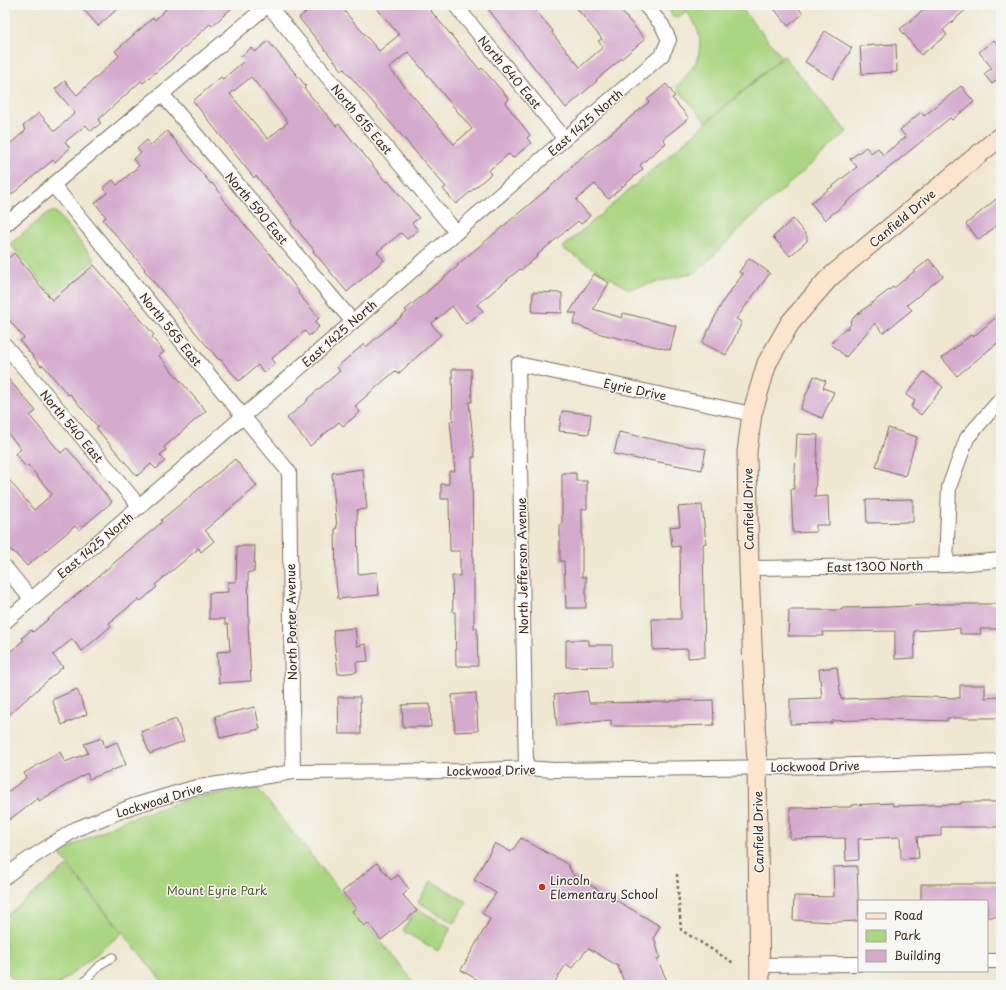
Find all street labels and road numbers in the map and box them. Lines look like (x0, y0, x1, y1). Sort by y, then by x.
street label: North 640 East (474, 32, 546, 113)
street label: North 615 East (327, 80, 397, 158)
street label: East 1425 North (544, 84, 626, 160)
street label: North 590 East (221, 168, 293, 248)
street label: Canfield Drive (865, 185, 939, 251)
street label: North 565 East (136, 288, 206, 370)
street label: East 1425 North (298, 295, 380, 371)
street label: Eyrie Drive (602, 374, 668, 404)
street label: North 540 East (36, 386, 108, 466)
street label: Canfield Drive (738, 468, 758, 550)
street label: North Jefferson Avenue (512, 497, 532, 635)
street label: East 1425 North (53, 508, 137, 582)
street label: East 1300 North (827, 556, 923, 576)
street label: North Porter Avenue (281, 563, 301, 681)
street label: Lockwood Drive (770, 756, 860, 776)
street label: Lockwood Drive (446, 760, 536, 780)
street label: Lockwood Drive (114, 778, 204, 822)
street label: Canfield Drive (748, 791, 768, 873)

